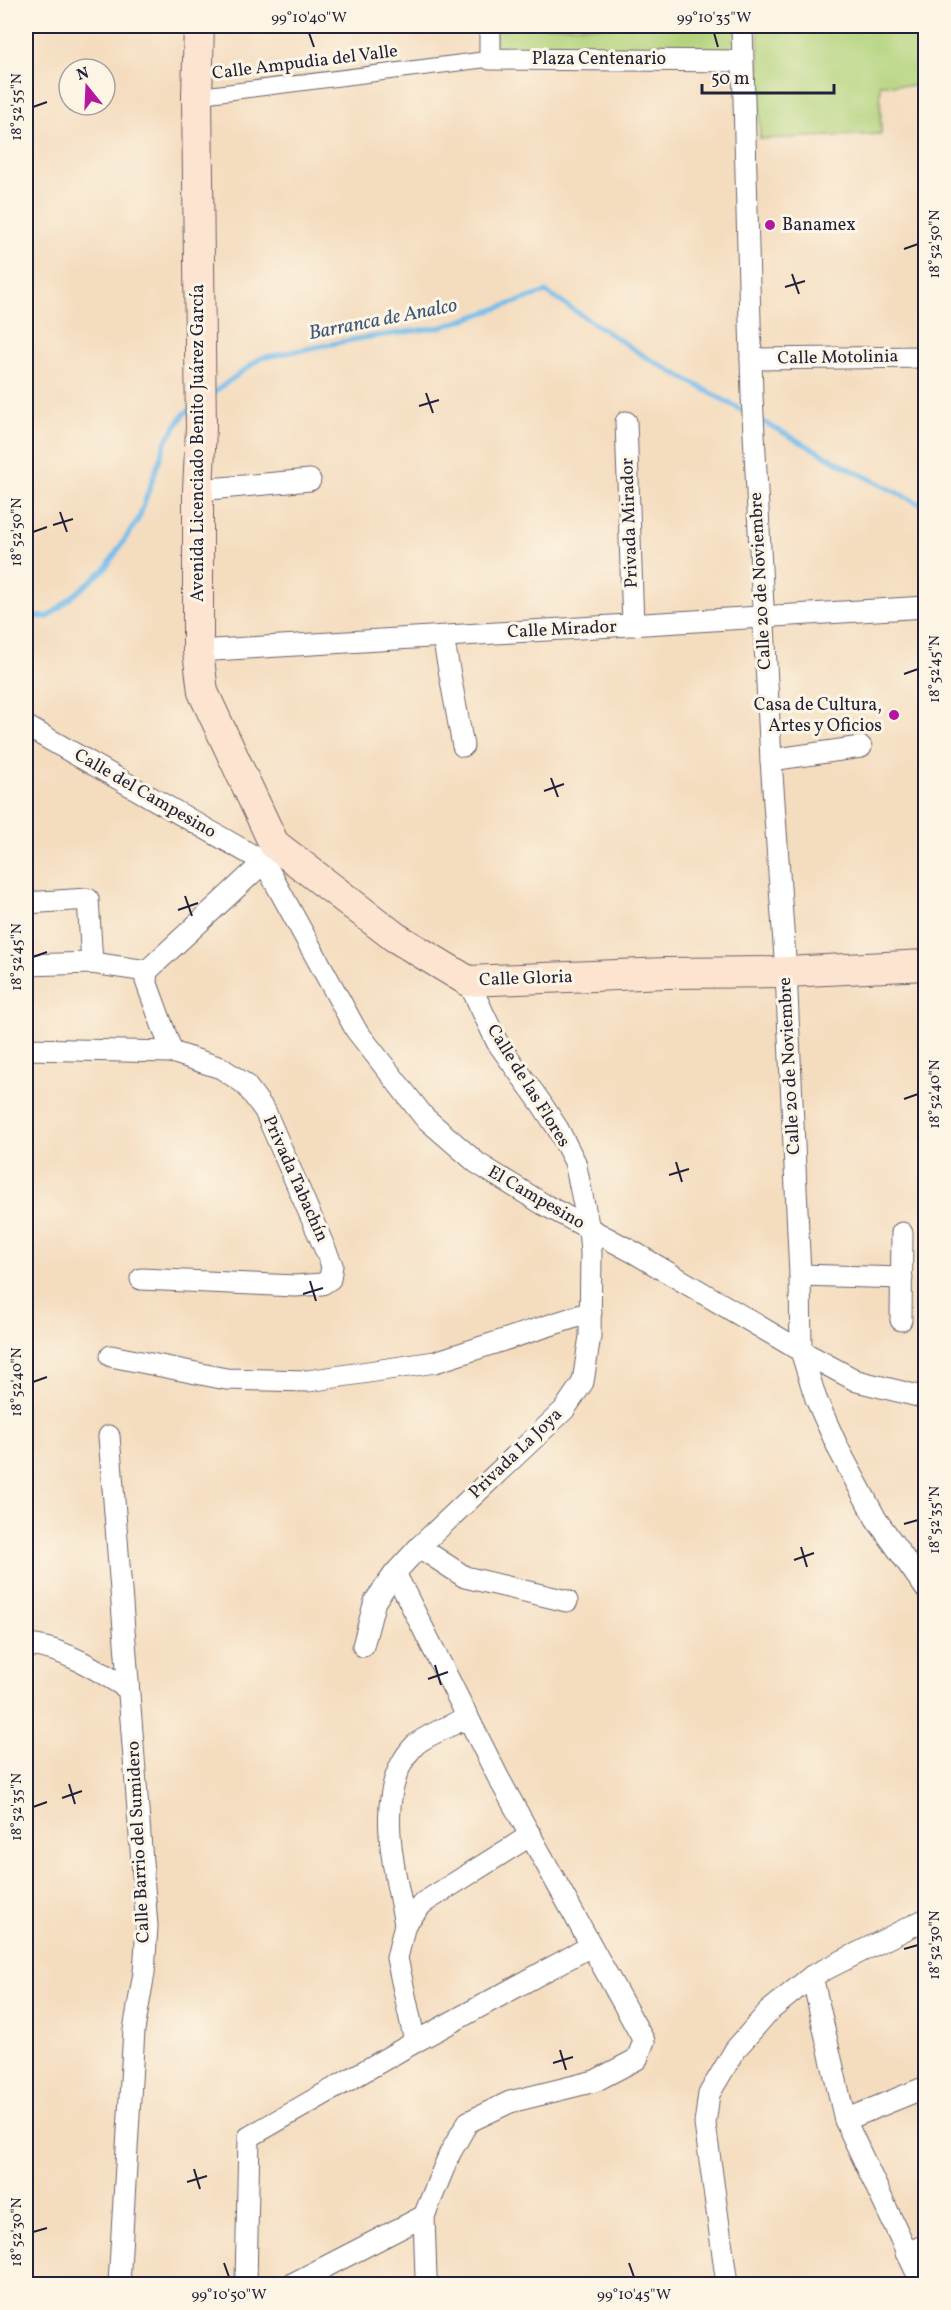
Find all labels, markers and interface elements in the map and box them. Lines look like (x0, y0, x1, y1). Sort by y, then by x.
text: 99°10'40"W (271, 8, 347, 29)
text: 99°10'35"W (677, 8, 751, 29)
street label: Calle Ampudia del Valle (211, 39, 399, 87)
street label: Plaza Centenario (532, 47, 666, 72)
north arrow (57, 57, 117, 117)
scale bar (702, 57, 834, 95)
text: N (74, 62, 92, 87)
text: 50 m (711, 67, 750, 92)
text: 18°52'55"N (7, 73, 28, 141)
text: 18°52'50"N (925, 210, 946, 278)
place label: Banamex (782, 213, 856, 238)
marker: Banamex (763, 218, 777, 232)
street label: Avenida Licenciado Benito Juárez García (186, 284, 211, 602)
water label: Barranca de Analco (306, 292, 460, 348)
street label: Calle Motolinia (777, 344, 899, 372)
street label: Privada Mirador (615, 457, 645, 589)
street label: Calle 20 de Noviembre (744, 492, 778, 670)
text: 18°52'50"N (7, 498, 28, 566)
street label: Calle Mirador (507, 615, 618, 645)
text: 18°52'45"N (925, 635, 946, 703)
place label: Casa de Cultura, Artes y Oficios (754, 693, 882, 739)
marker: Casa de Cultura, Artes y Oficios (887, 708, 901, 722)
street label: Calle del Campesino (69, 743, 221, 845)
text: 18°52'45"N (7, 923, 28, 991)
street label: Calle Gloria (479, 965, 573, 993)
street label: Calle 20 de Noviembre (773, 977, 807, 1155)
street label: Calle de las Flores (480, 1020, 576, 1152)
text: 18°52'40"N (925, 1059, 946, 1129)
street label: Privada Tabachín (256, 1112, 334, 1246)
street label: El Campesino (483, 1160, 589, 1236)
text: 18°52'40"N (7, 1347, 28, 1417)
street label: Privada La Joya (464, 1403, 568, 1505)
text: 18°52'35"N (925, 1486, 946, 1554)
street label: Calle Barrio del Sumidero (121, 1740, 157, 1944)
text: 18°52'35"N (7, 1773, 28, 1841)
text: 18°52'30"N (925, 1910, 946, 1980)
text: 18°52'30"N (7, 2197, 28, 2267)
text: 99°10'50"W (191, 2285, 267, 2306)
text: 99°10'45"W (597, 2285, 671, 2306)

